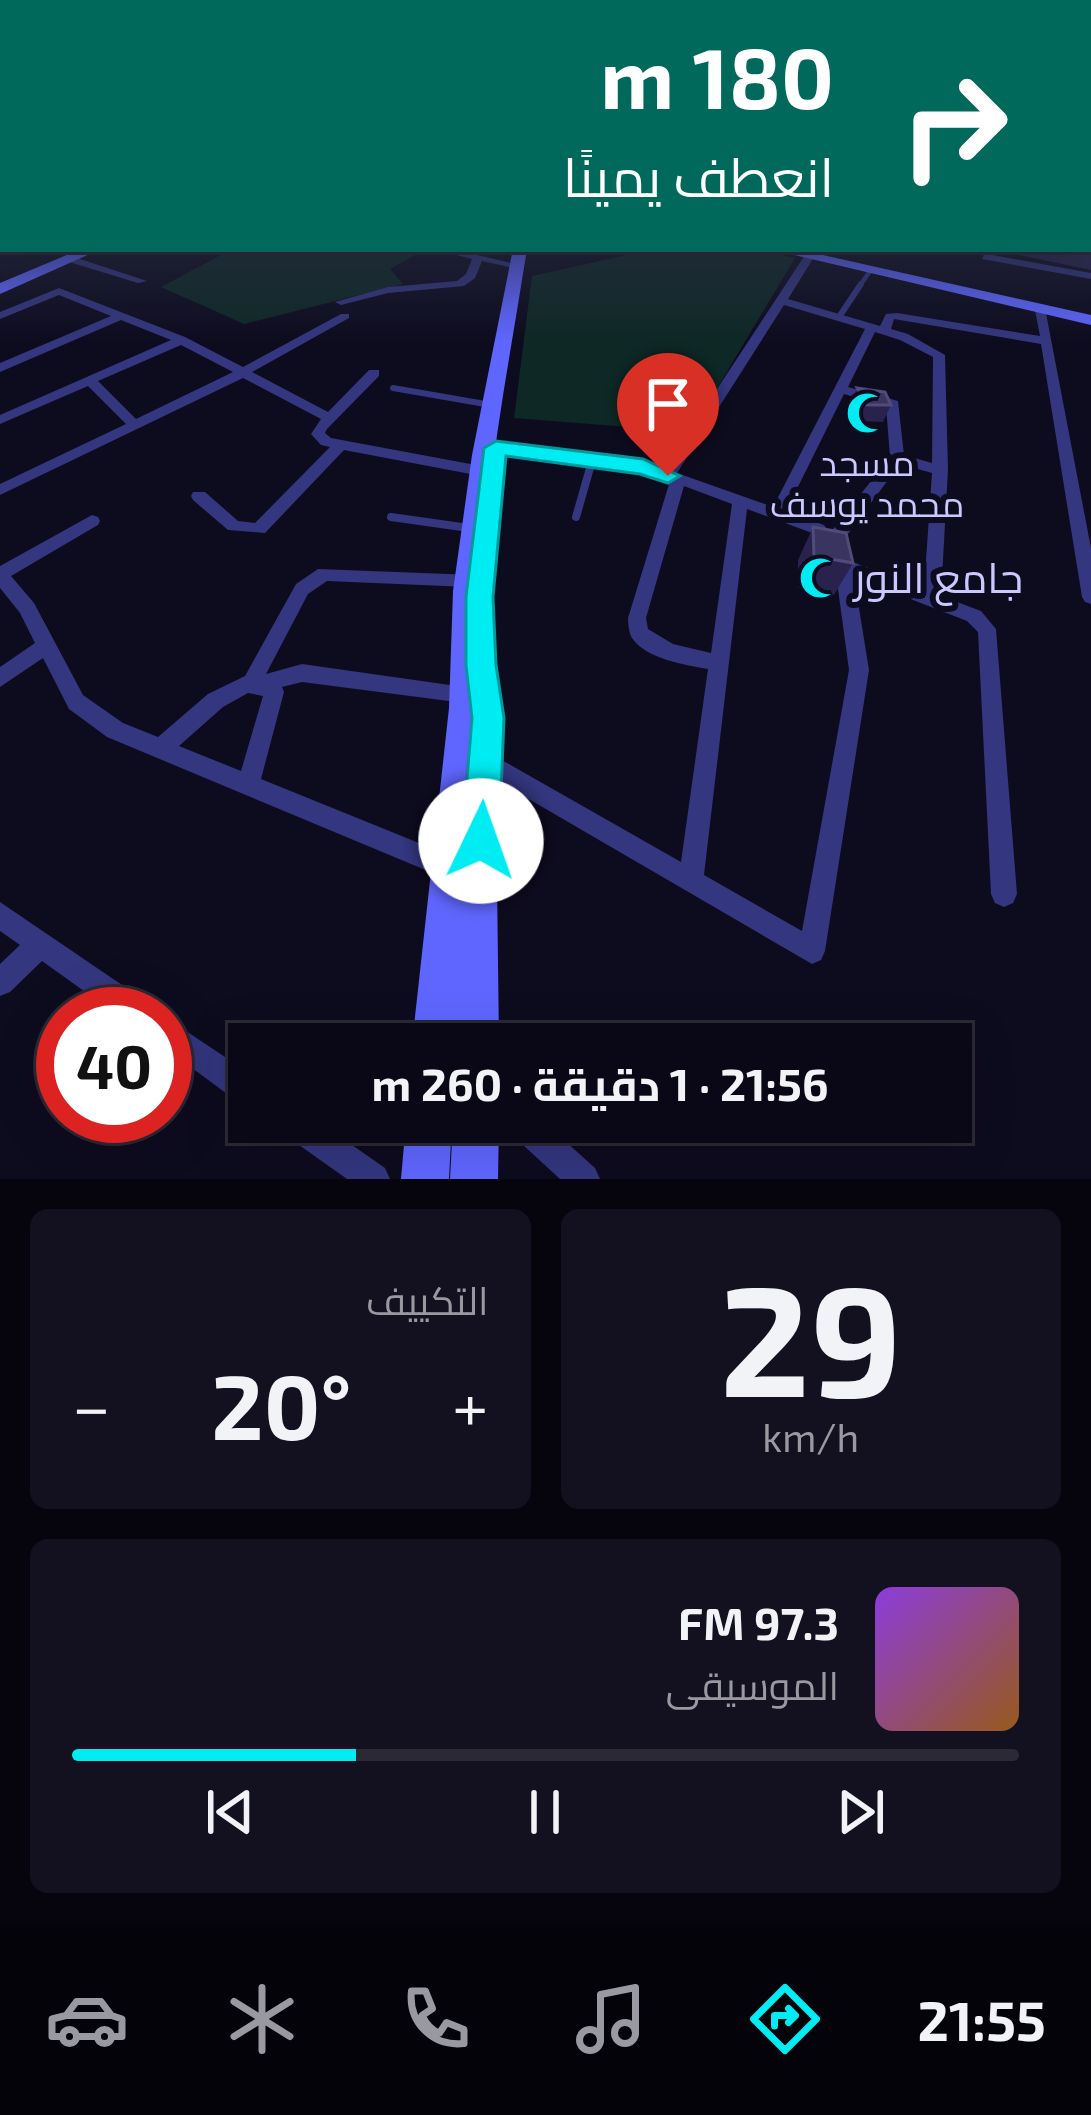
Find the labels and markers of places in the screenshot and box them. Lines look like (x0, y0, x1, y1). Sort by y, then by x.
pin (617, 353, 719, 476)
mosque icon: مسجد محمد يوسف (844, 390, 890, 436)
place label: مسجد محمد يوسف (770, 440, 964, 525)
place label: جامع النور (852, 551, 1023, 606)
mosque icon: جامع النور (797, 555, 843, 601)

